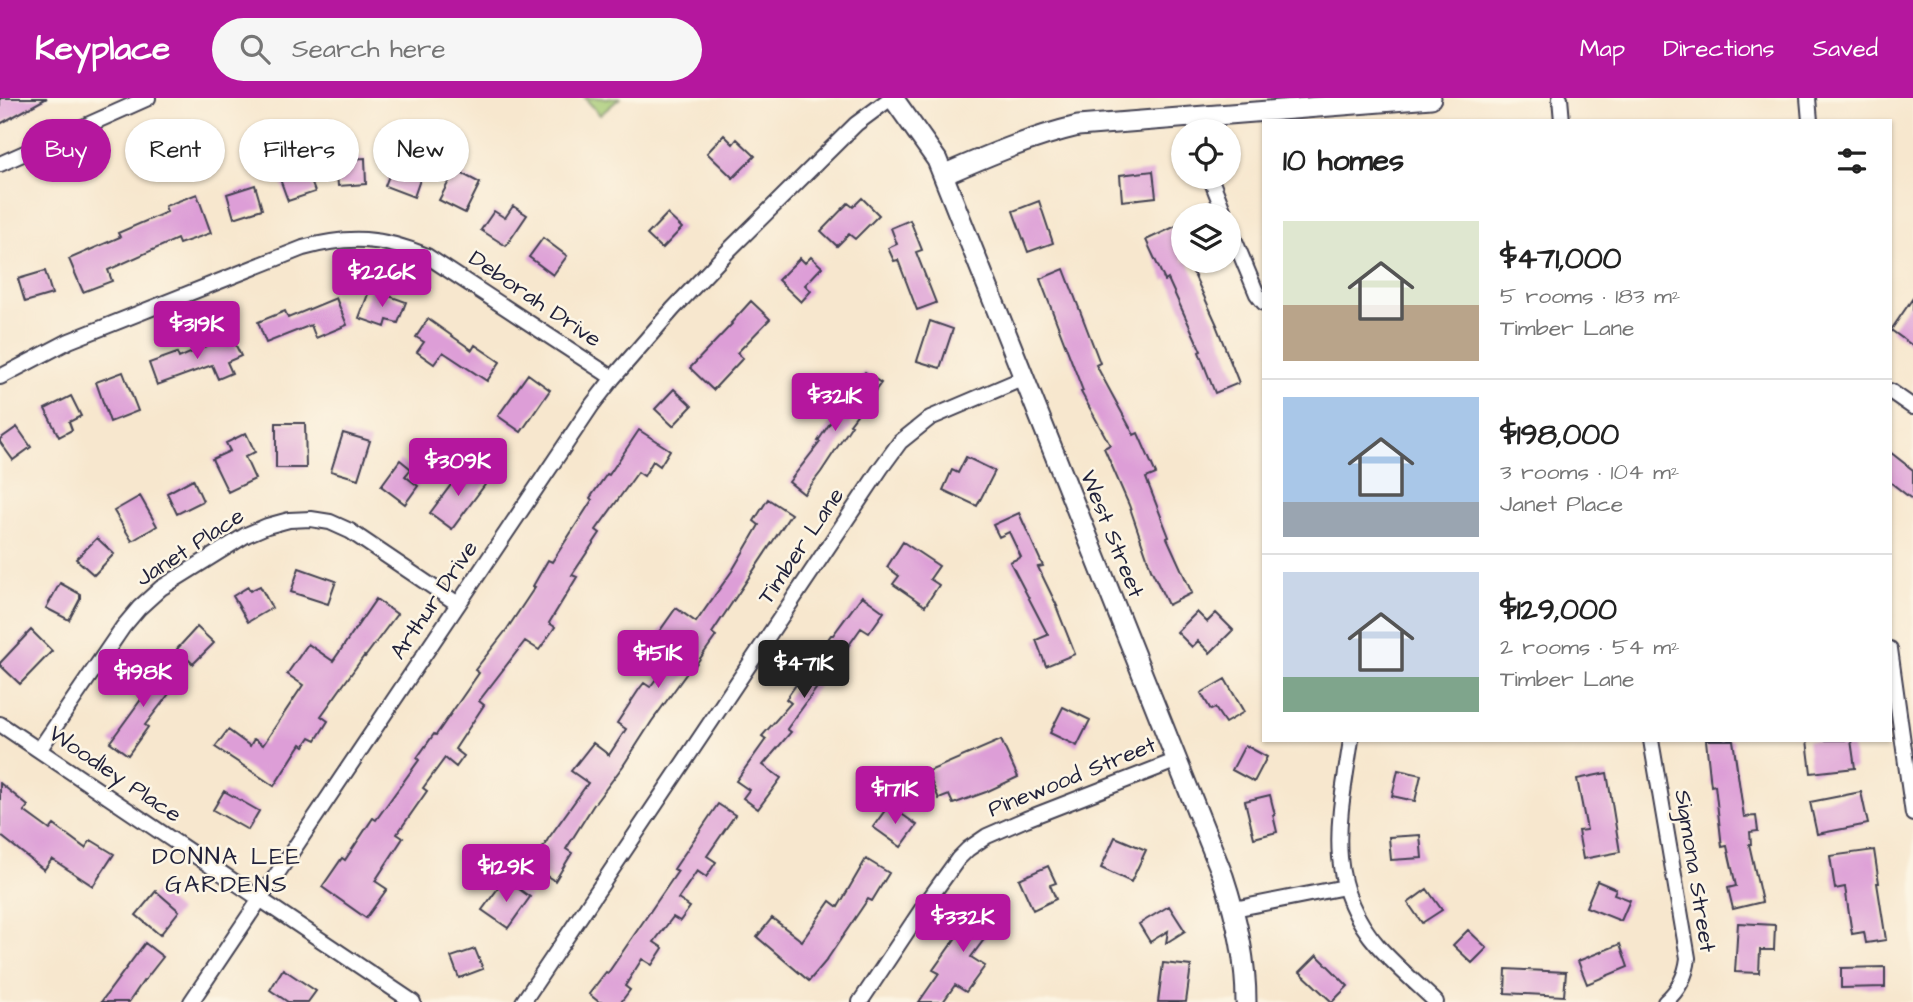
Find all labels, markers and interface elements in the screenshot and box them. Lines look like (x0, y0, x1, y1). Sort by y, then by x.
search box (212, 18, 702, 81)
text: Keyplace (35, 26, 170, 72)
icon: search (236, 30, 274, 68)
text: Search here (292, 31, 445, 67)
text: Map (1580, 32, 1625, 66)
text: Directions (1663, 32, 1775, 66)
text: Saved (1813, 32, 1878, 66)
chip: Buy (21, 119, 111, 182)
chip: Rent (125, 119, 225, 182)
chip: Filters (239, 119, 359, 182)
chip: New (373, 119, 469, 182)
map controls (1171, 119, 1241, 273)
button: locate (1171, 119, 1241, 189)
text: 10 homes (1283, 140, 1404, 182)
icon: filters (1833, 142, 1871, 180)
button: layers (1171, 203, 1241, 273)
text: $471,000 (1500, 238, 1622, 280)
street label: Deborah Drive (462, 243, 608, 355)
icon: home (1339, 249, 1423, 333)
pin: $226K (333, 250, 431, 309)
text: $226K (348, 256, 416, 288)
text: 5 rooms · 183 m² (1500, 280, 1680, 312)
pin: $319K (148, 302, 246, 361)
text: $319K (170, 308, 224, 340)
text: Timber Lane (1500, 312, 1635, 344)
pin: $321K (786, 374, 884, 433)
text: $321K (808, 380, 862, 412)
text: $198,000 (1500, 414, 1619, 456)
icon: home (1339, 425, 1423, 509)
pin: $309K (409, 438, 507, 498)
text: $309K (425, 445, 491, 477)
text: 3 rooms · 104 m² (1500, 456, 1679, 488)
street label: West Street (1072, 465, 1152, 603)
street label: Timber Lane (750, 481, 852, 611)
text: Janet Place (1500, 488, 1623, 520)
street label: Janet Place (130, 500, 250, 594)
street label: Arthur Drive (382, 534, 486, 666)
text: $129,000 (1500, 589, 1617, 631)
icon: home (1339, 600, 1423, 684)
pin: $151K (609, 630, 707, 690)
text: 2 rooms · 54 m² (1500, 631, 1680, 663)
text: $151K (634, 637, 682, 669)
pin: $471K (755, 640, 853, 700)
text: $471K (774, 647, 834, 679)
pin: $198K (94, 650, 192, 709)
text: $198K (114, 656, 172, 688)
text: Timber Lane (1500, 663, 1635, 695)
street label: Woodley Place (42, 718, 188, 831)
street label: Pinewood Street (983, 728, 1161, 825)
pin: $171K (846, 766, 944, 826)
text: $171K (872, 773, 918, 805)
street label: Sigmona Street (1665, 787, 1724, 956)
district label: DONNA LEE GARDENS (152, 840, 302, 902)
pin: $129K (457, 844, 555, 904)
text: $129K (478, 851, 534, 883)
pin: $332K (914, 894, 1012, 954)
text: $332K (931, 901, 995, 933)

